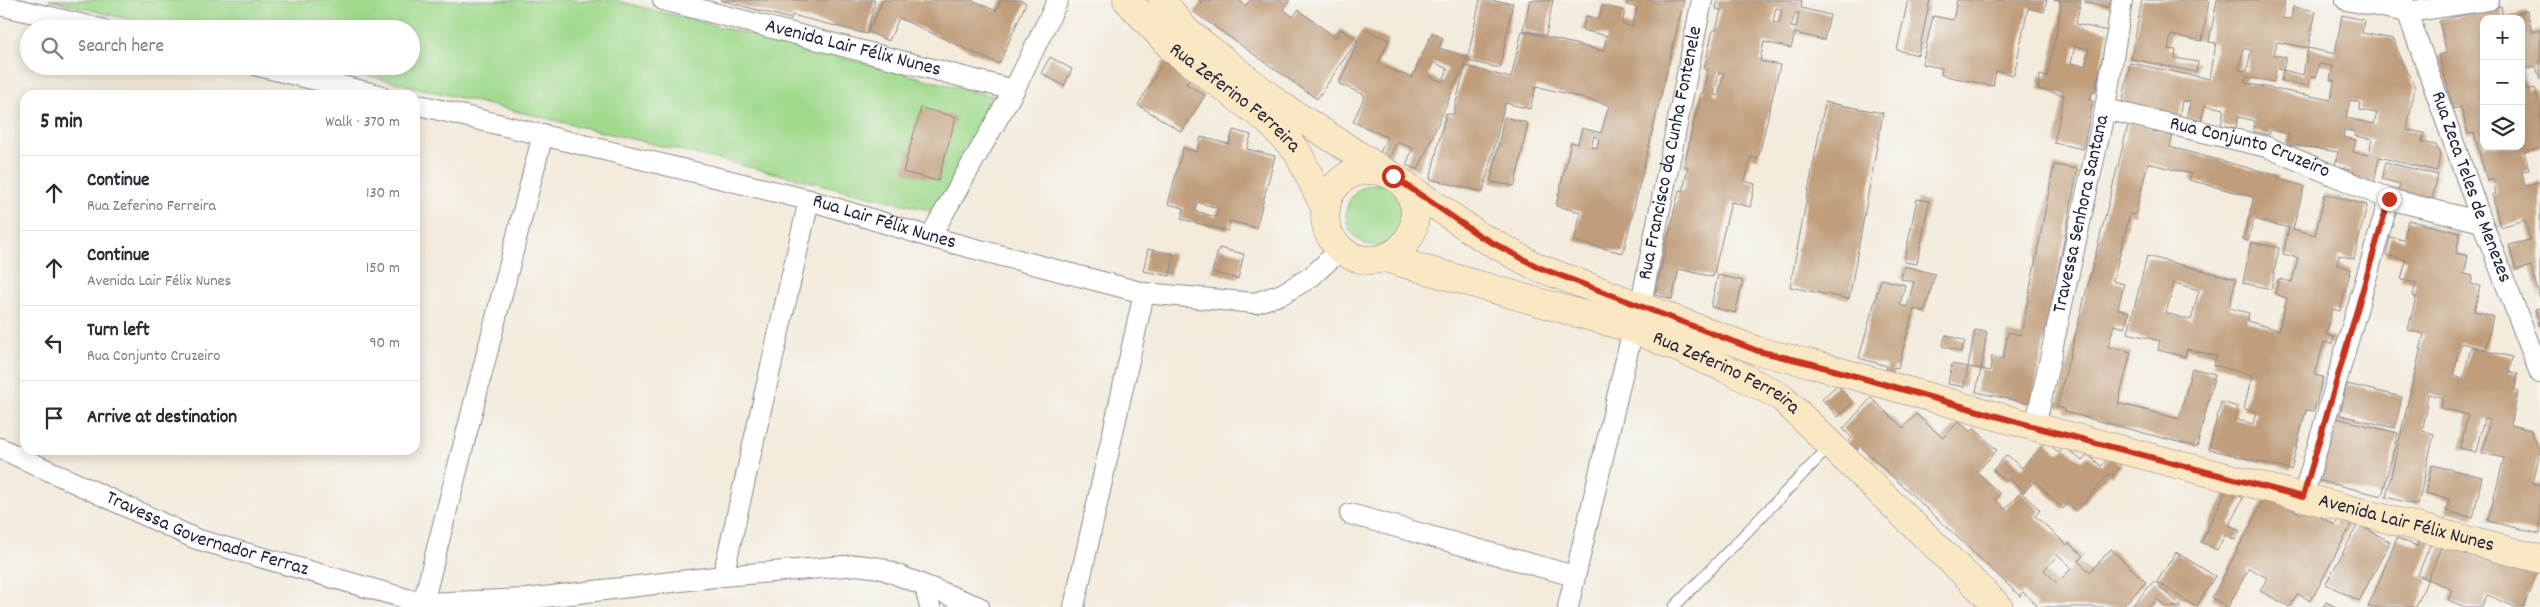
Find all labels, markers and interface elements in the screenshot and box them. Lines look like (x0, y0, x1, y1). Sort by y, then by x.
street label: Avenida Lair Félix Nunes (762, 13, 944, 85)
map controls (2480, 15, 2525, 150)
button: + (2480, 15, 2525, 60)
search box (20, 20, 420, 75)
street label: Rua Francisco da Cunha Fontenele (1632, 24, 1710, 282)
icon: search (38, 34, 66, 62)
text: Search here (78, 34, 164, 61)
street label: Rua Zeferino Ferreira (1163, 37, 1307, 160)
button: − (2480, 60, 2525, 105)
street label: Rua Zeca Teles de Menezes (2423, 88, 2518, 287)
button: layers (2480, 105, 2525, 150)
text: 5 min (40, 108, 83, 138)
text: Walk · 370 m (325, 111, 400, 134)
street label: Rua Conjunto Cruzeiro (2167, 111, 2334, 186)
street label: Travessa Senhora Santana (2046, 112, 2117, 316)
route start (1382, 165, 1405, 188)
text: Continue (87, 168, 149, 195)
icon: ahead (40, 179, 68, 207)
text: 130 m (366, 182, 400, 205)
street label: Rua Lair Félix Nunes (809, 188, 959, 257)
route end (2378, 188, 2401, 211)
text: Rua Zeferino Ferreira (87, 195, 216, 218)
text: Continue (87, 243, 149, 270)
icon: ahead (40, 254, 68, 282)
text: 150 m (366, 257, 400, 280)
text: Avenida Lair Félix Nunes (87, 270, 231, 293)
text: Turn left (87, 318, 150, 345)
street label: Rua Zeferino Ferreira (1648, 325, 1806, 422)
icon: left (40, 329, 68, 357)
text: 90 m (369, 332, 400, 355)
text: Rua Conjunto Cruzeiro (87, 345, 220, 368)
icon: arrive (40, 404, 68, 432)
text: Arrive at destination (87, 405, 237, 432)
street label: Travessa Governador Ferraz (101, 485, 312, 584)
street label: Avenida Lair Félix Nunes (2315, 488, 2497, 560)

